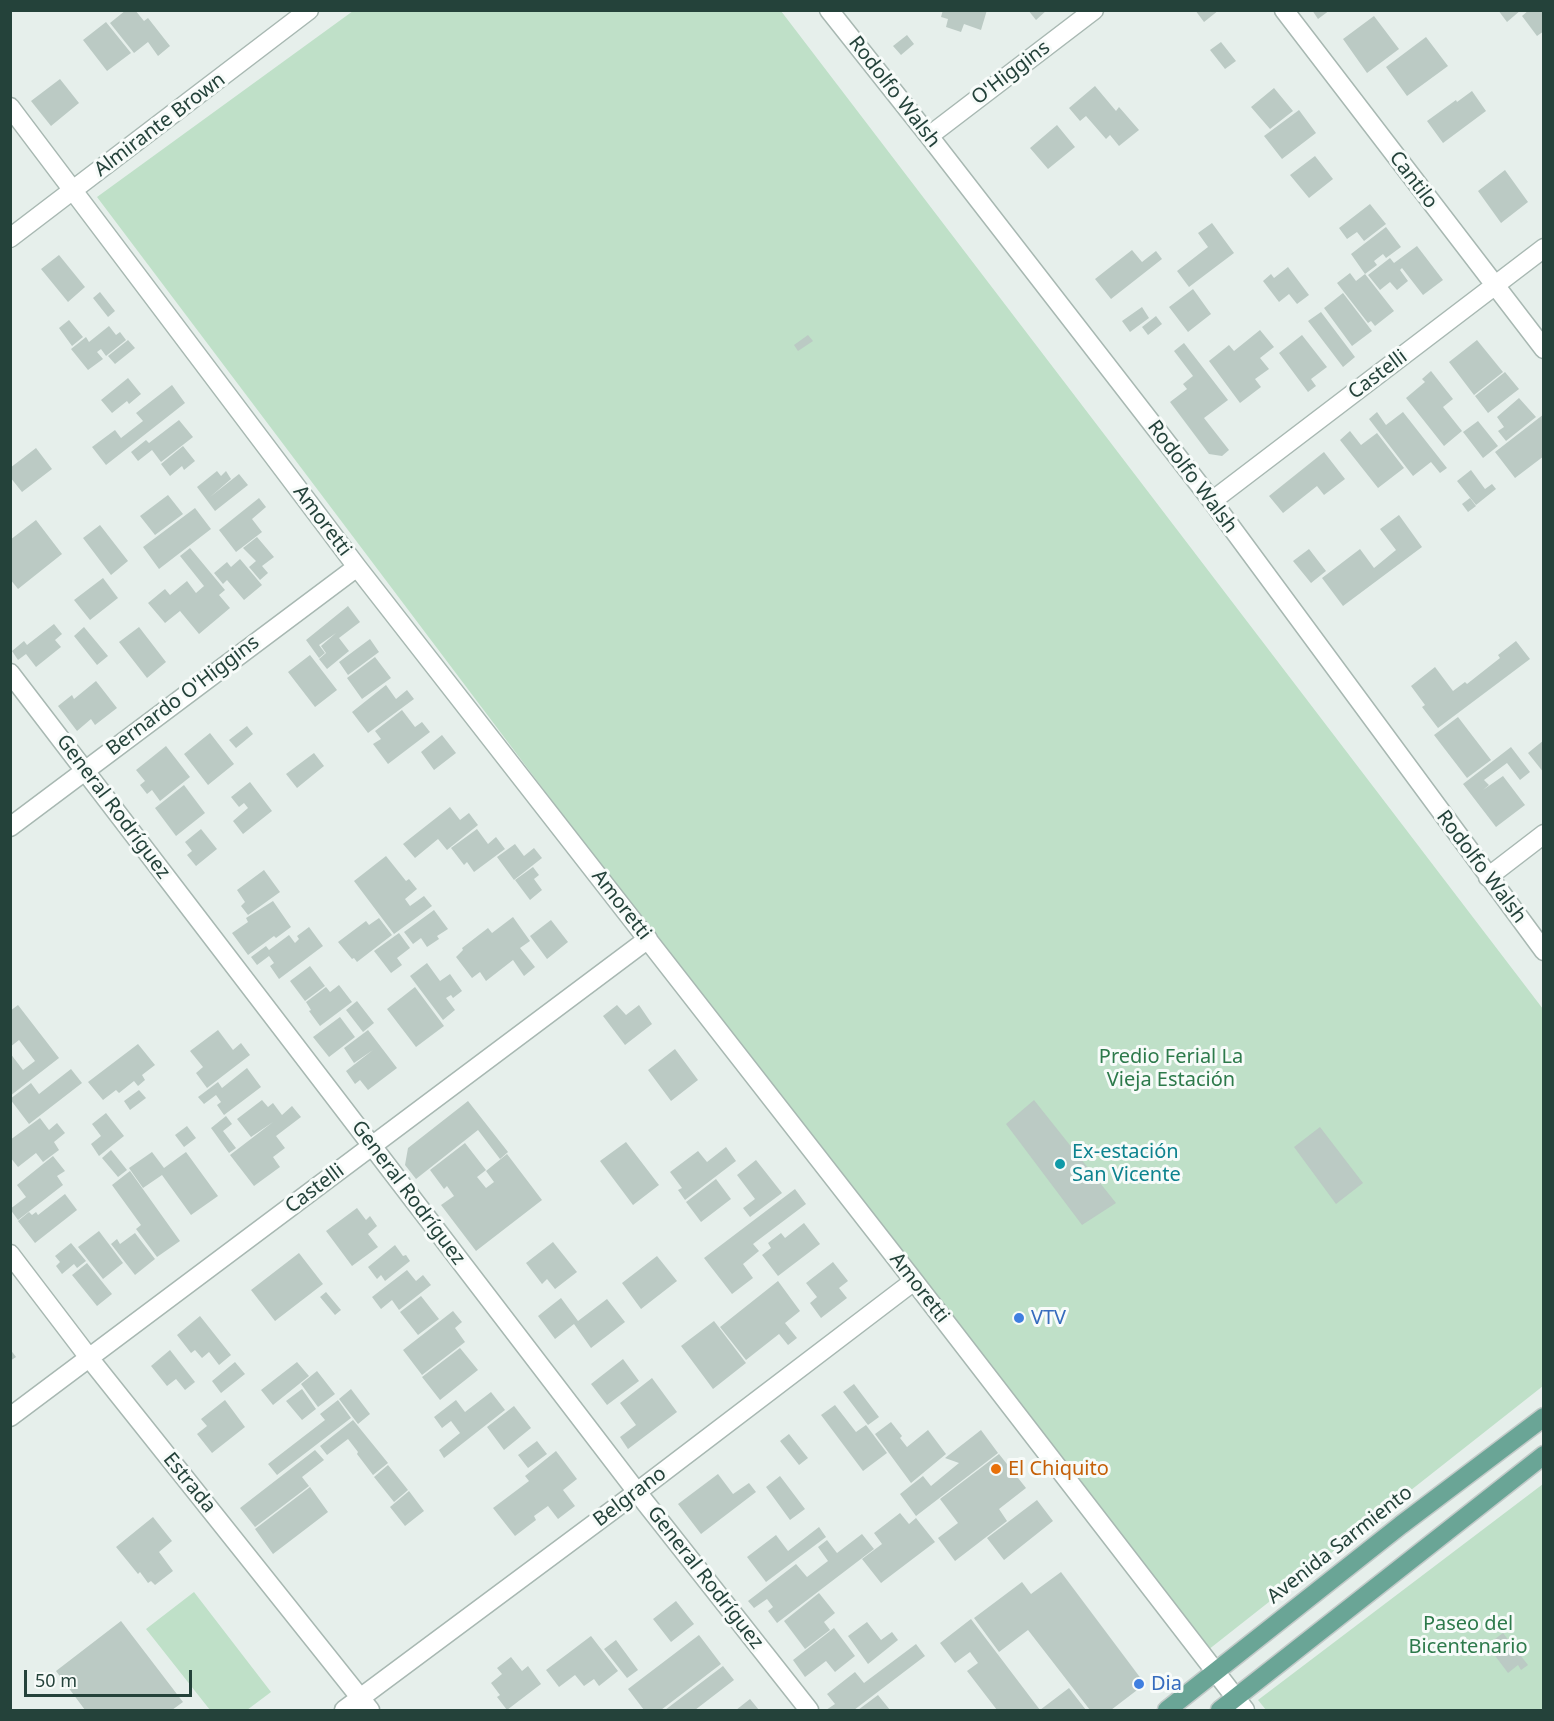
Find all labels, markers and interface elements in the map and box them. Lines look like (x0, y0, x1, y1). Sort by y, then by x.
street label: Rodolfo Walsh (843, 32, 945, 152)
street label: O'Higgins (967, 36, 1055, 110)
street label: Almirante Brown (90, 68, 230, 182)
street label: Cantilo (1384, 146, 1442, 214)
street label: Castelli (1344, 345, 1412, 405)
street label: Rodolfo Walsh (1142, 416, 1242, 538)
street label: Amoretti (288, 481, 356, 561)
street label: Bernardo O'Higgins (102, 631, 264, 761)
street label: General Rodríguez (51, 730, 175, 884)
street label: Rodolfo Walsh (1431, 806, 1531, 928)
street label: Amoretti (586, 865, 656, 945)
park label: Predio Ferial La Vieja Estación (1099, 1045, 1243, 1092)
street label: General Rodríguez (346, 1116, 470, 1270)
place label: Ex-estación San Vicente (1072, 1140, 1181, 1187)
marker: Ex-estación San Vicente (1053, 1157, 1067, 1171)
street label: Castelli (281, 1159, 349, 1219)
street label: Amoretti (884, 1248, 954, 1328)
place label: VTV (1031, 1306, 1066, 1330)
marker: VTV (1012, 1311, 1026, 1325)
street label: Estrada (157, 1448, 221, 1518)
place label: El Chiquito (1008, 1457, 1109, 1481)
street label: Belgrano (589, 1462, 671, 1532)
marker: El Chiquito (989, 1462, 1003, 1476)
street label: Avenida Sarmiento (1263, 1481, 1417, 1609)
street label: General Rodríguez (642, 1502, 768, 1654)
park label: Paseo del Bicentenario (1409, 1612, 1527, 1659)
scale bar (27, 1658, 195, 1696)
text: 50 m (35, 1668, 77, 1692)
place label: Dia (1151, 1672, 1182, 1696)
marker: Dia (1132, 1677, 1146, 1691)

